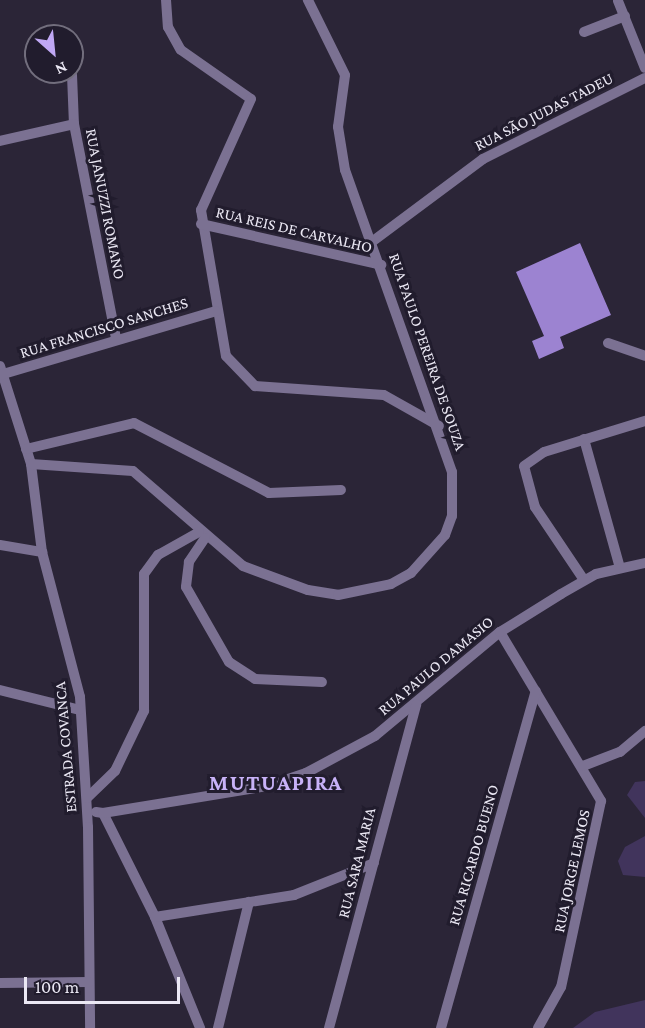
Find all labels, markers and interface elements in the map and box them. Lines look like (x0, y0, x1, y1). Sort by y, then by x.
north arrow (24, 24, 84, 84)
text: N (53, 59, 70, 79)
street label: RUA SÃO JUDAS TADEU (471, 69, 617, 155)
street label: RUA JANUZZI ROMANO (81, 127, 129, 281)
street label: RUA REIS DE CARVALHO (214, 203, 374, 257)
street label: RUA PAULO PEREIRA DE SOUZA (384, 251, 470, 453)
street label: RUA FRANCISCO SANCHES (18, 293, 190, 363)
street label: RUA PAULO DAMASIO (375, 612, 497, 720)
street label: ESTRADA COVANCA (51, 681, 81, 813)
district label: MUTUAPIRA (209, 770, 343, 796)
street label: RUA RICARDO BUENO (445, 783, 503, 927)
street label: RUA SARA MARIA (334, 806, 380, 920)
street label: RUA JORGE LEMOS (550, 808, 594, 934)
scale bar (27, 965, 183, 1003)
text: 100 m (35, 977, 79, 997)

